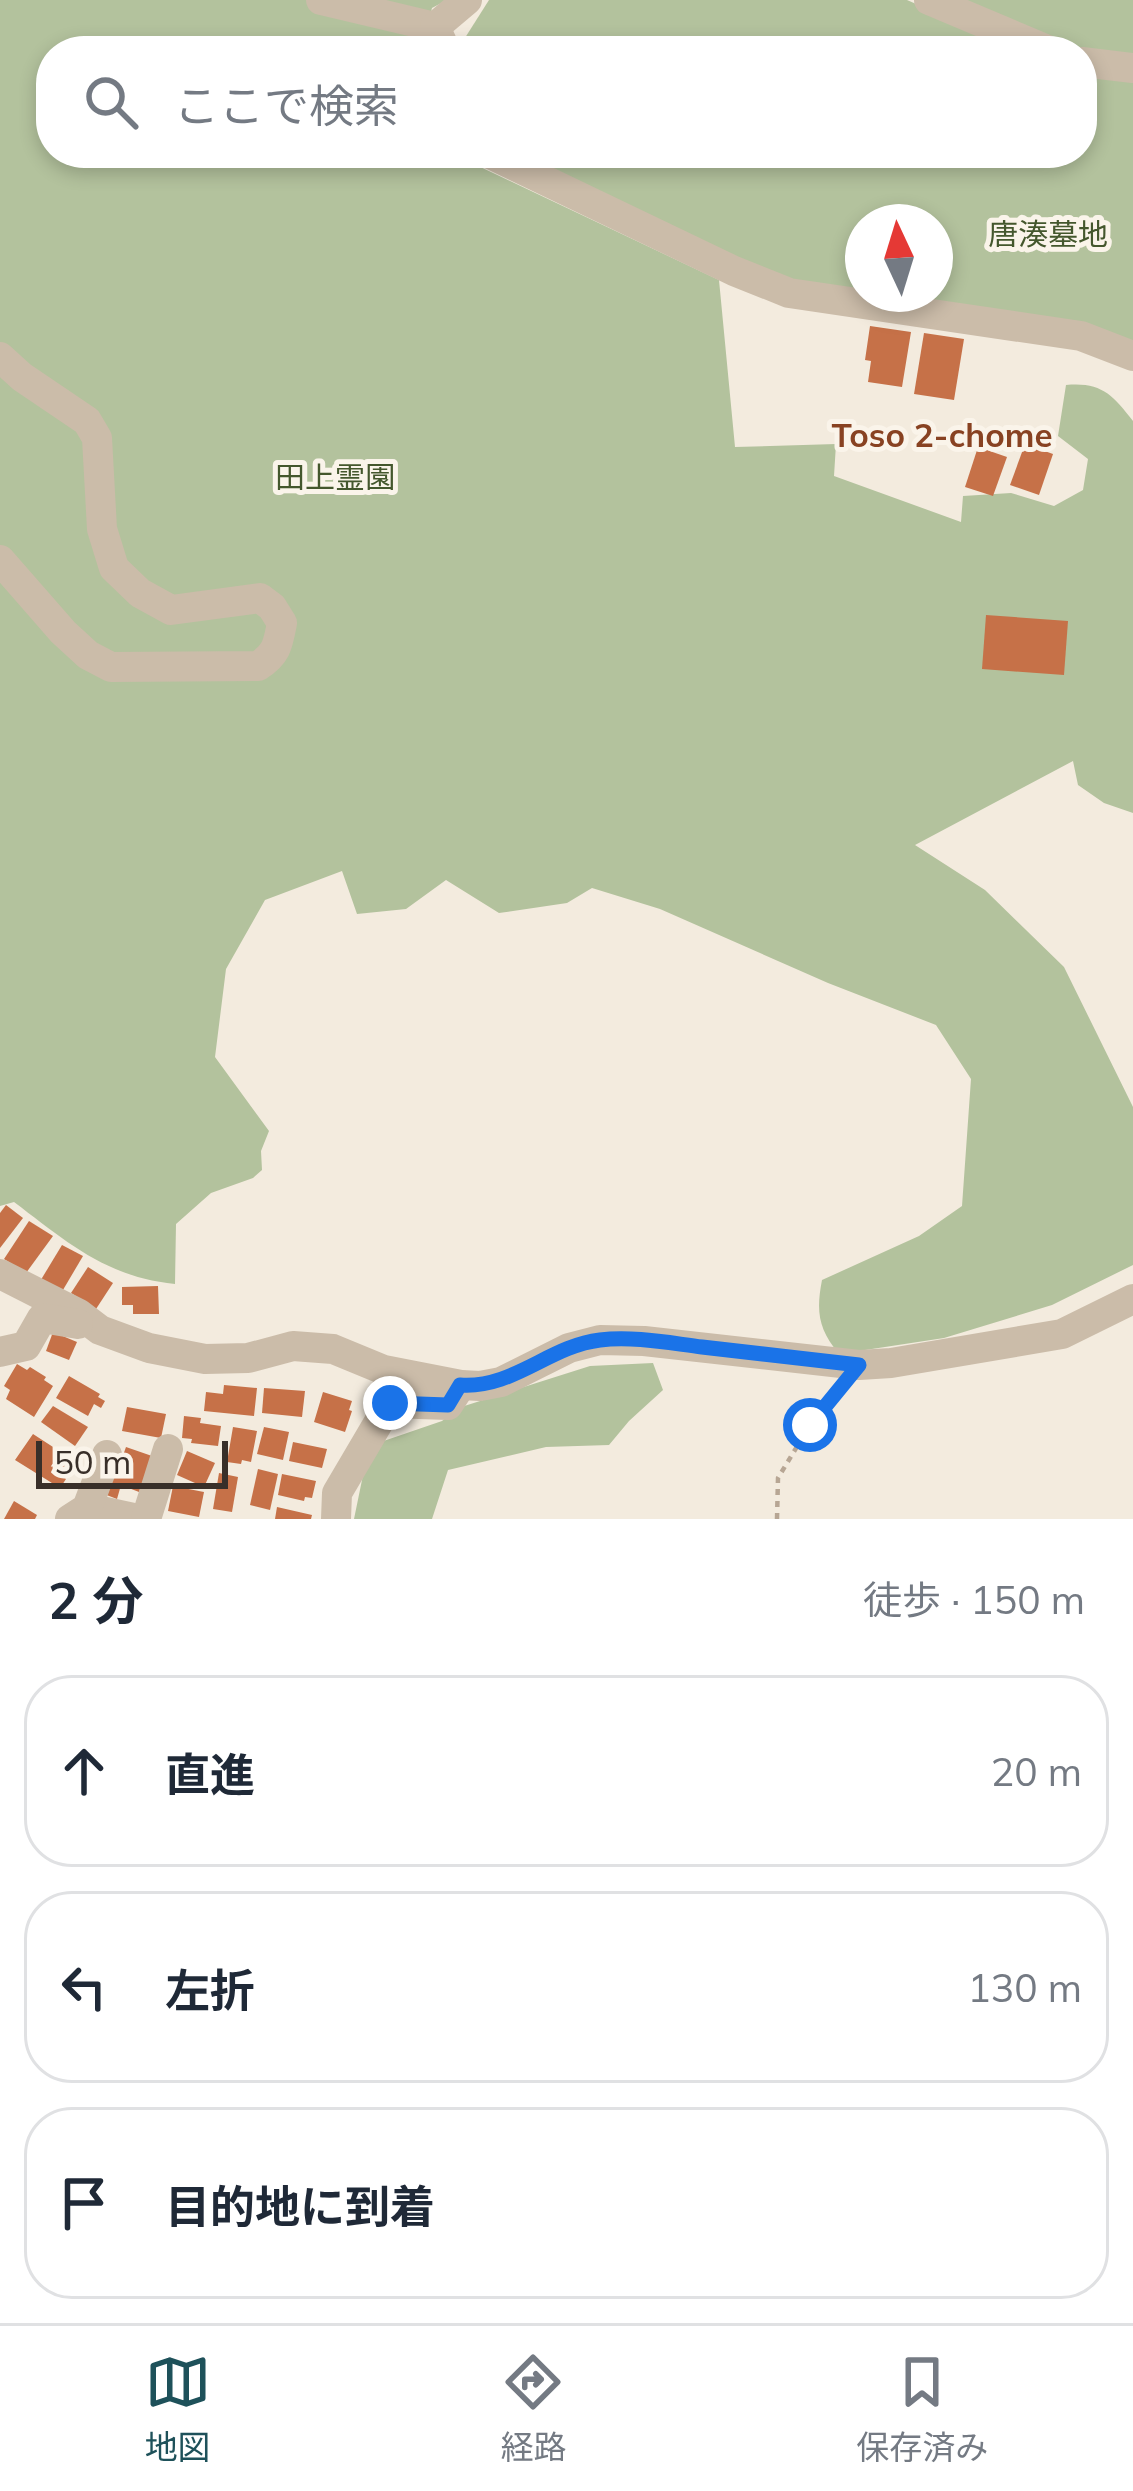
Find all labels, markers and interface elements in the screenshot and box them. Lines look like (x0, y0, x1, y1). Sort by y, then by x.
search box (36, 36, 1097, 168)
icon: search (78, 69, 144, 135)
text: ここで検索 (174, 77, 399, 133)
north arrow (845, 204, 953, 312)
park label: 唐湊墓地 (988, 215, 1108, 253)
district label: Toso 2-chome (831, 414, 1053, 455)
park label: 田上霊園 (275, 458, 395, 496)
route end (363, 1376, 417, 1430)
route start (783, 1398, 837, 1452)
scale bar (36, 1435, 228, 1488)
text: 50 m (54, 1441, 131, 1482)
text: 2 分 (48, 1568, 144, 1632)
text: 徒歩 · 150 m (863, 1575, 1085, 1624)
icon: ahead (51, 1738, 117, 1804)
text: 直進 (165, 1746, 255, 1802)
text: 20 m (991, 1747, 1082, 1796)
icon: left (51, 1954, 117, 2020)
text: 左折 (165, 1962, 255, 2018)
text: 130 m (967, 1963, 1082, 2012)
icon: arrive (51, 2170, 117, 2236)
text: 目的地に到着 (165, 2178, 435, 2234)
tab: 地図 (145, 2349, 211, 2469)
tab: 経路 (500, 2349, 566, 2469)
tab: 保存済み (856, 2349, 988, 2469)

